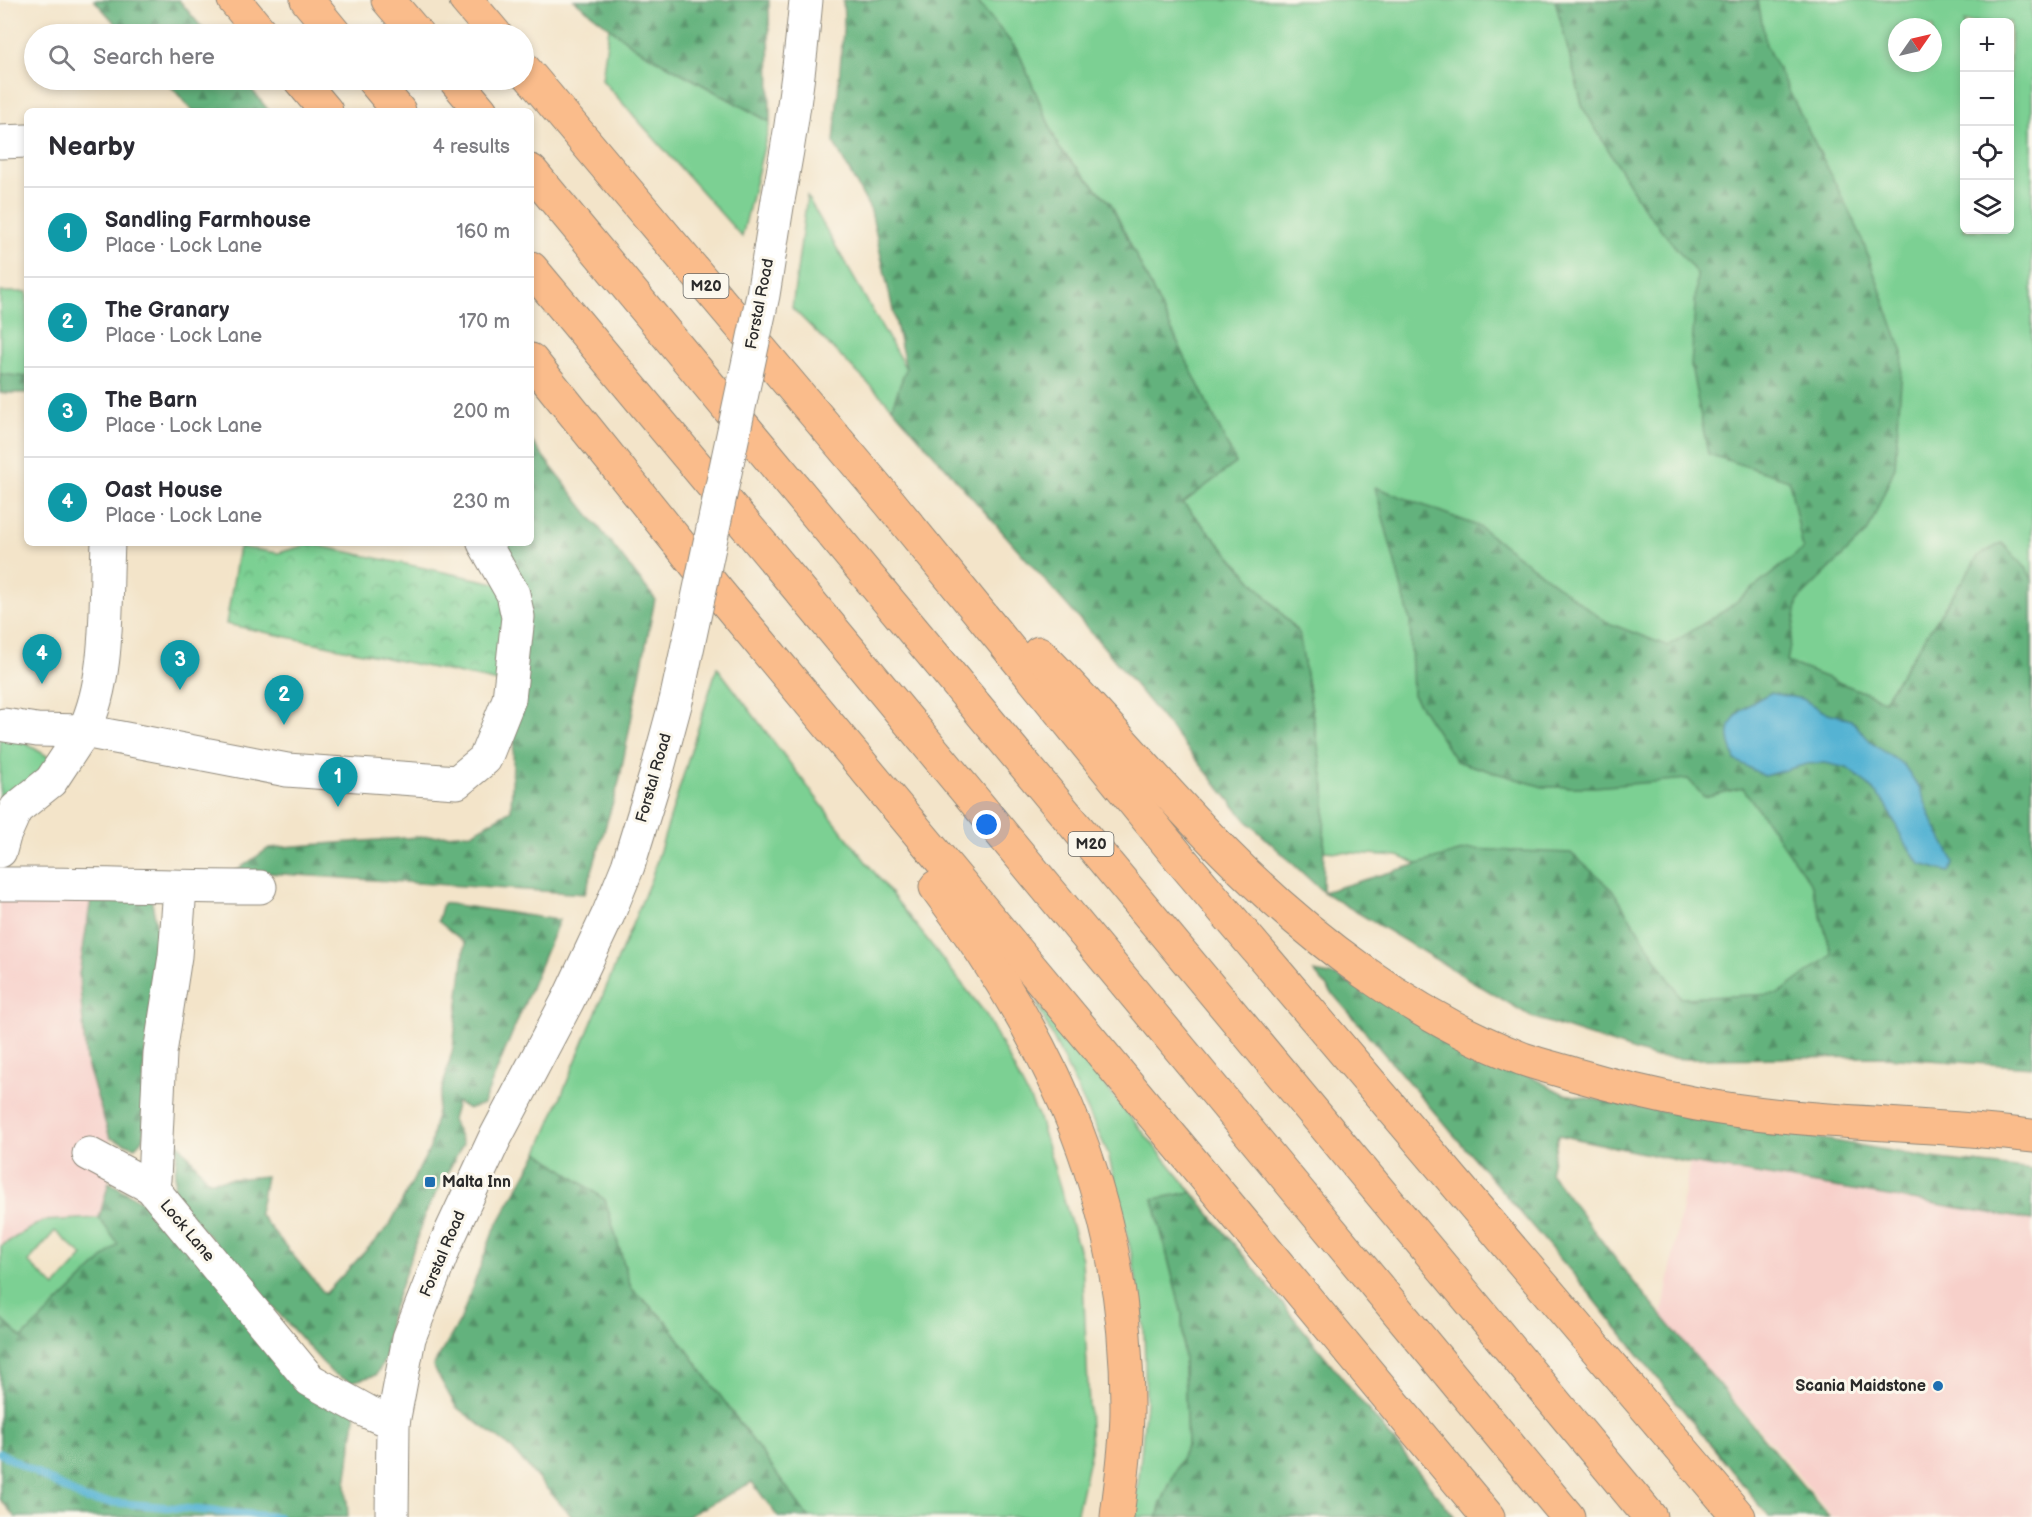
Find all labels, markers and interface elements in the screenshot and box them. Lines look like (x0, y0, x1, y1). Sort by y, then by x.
north arrow (1888, 18, 1942, 72)
map controls (1960, 18, 2014, 234)
button: + (1960, 18, 2014, 72)
search box (24, 24, 534, 90)
icon: search (45, 41, 78, 74)
text: Search here (93, 44, 215, 71)
button: − (1960, 72, 2014, 126)
button: locate (1960, 126, 2014, 180)
text: Nearby (48, 132, 135, 163)
text: 4 results (432, 135, 510, 159)
button: layers (1960, 180, 2014, 234)
text: Sandling Farmhouse (105, 207, 311, 234)
text: 1 (63, 220, 72, 244)
text: 160 m (456, 220, 510, 244)
text: Place · Lock Lane (105, 234, 262, 258)
street label: Forstal Road (742, 257, 778, 351)
road number: M20 (684, 274, 728, 298)
text: The Granary (105, 297, 229, 324)
text: 2 (62, 310, 73, 334)
text: 170 m (459, 310, 510, 334)
text: Place · Lock Lane (105, 324, 262, 348)
text: The Barn (105, 387, 197, 414)
text: 3 (62, 400, 73, 424)
text: 200 m (453, 400, 510, 424)
text: Place · Lock Lane (105, 414, 262, 438)
text: Oast House (105, 477, 222, 504)
text: 4 (62, 490, 73, 514)
text: 230 m (453, 490, 510, 514)
text: Place · Lock Lane (105, 504, 262, 528)
pin: 4 (22, 634, 62, 684)
pin: 3 (160, 640, 200, 690)
pin: 2 (264, 676, 304, 725)
street label: Forstal Road (632, 731, 676, 825)
pin: 1 (318, 758, 358, 807)
your location (972, 810, 1001, 839)
road number: M20 (1068, 832, 1114, 856)
place label: Malta Inn (442, 1173, 511, 1192)
marker: Malta Inn (423, 1175, 437, 1189)
street label: Lock Lane (156, 1196, 219, 1266)
street label: Forstal Road (416, 1208, 470, 1300)
place label: Scania Maidstone (1796, 1377, 1926, 1396)
marker: Scania Maidstone (1931, 1379, 1945, 1393)

